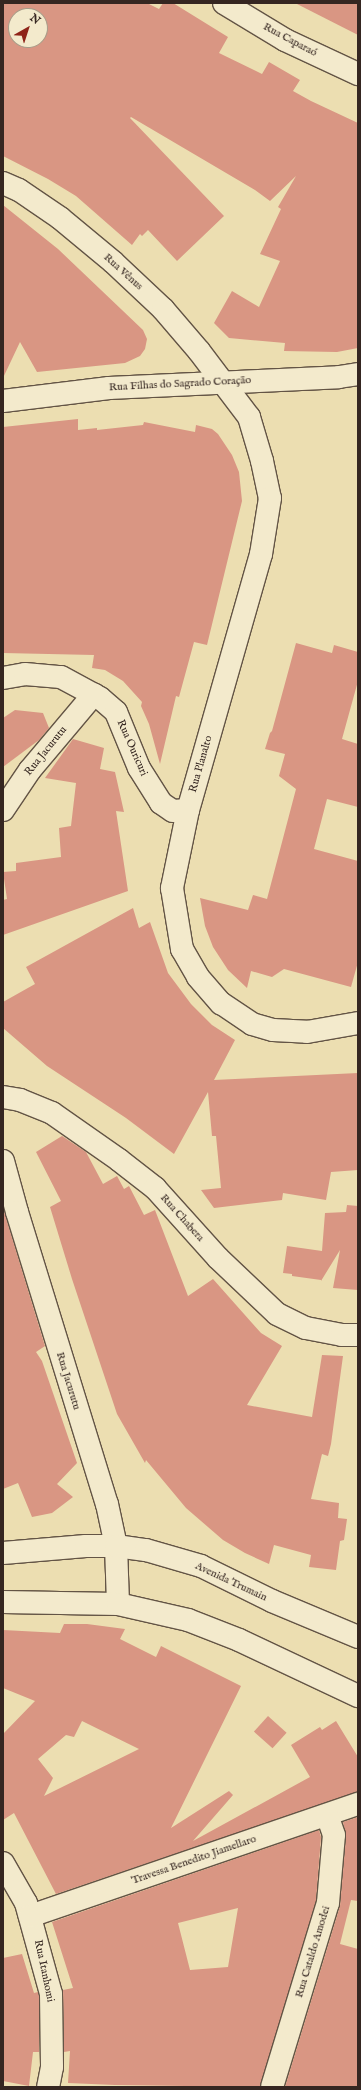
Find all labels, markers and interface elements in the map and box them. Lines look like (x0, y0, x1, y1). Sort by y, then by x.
north arrow (8, 8, 48, 48)
text: N (27, 11, 43, 28)
street label: Rua Caparaó (261, 20, 319, 60)
street label: Rua Vênus (101, 251, 145, 293)
street label: Rua Filhas do Sagrado Coração (109, 374, 251, 394)
street label: Rua Ouricuri (114, 718, 150, 778)
street label: Rua Jacurutu (22, 724, 70, 778)
street label: Rua Planalto (187, 734, 215, 794)
street label: Rua Chabera (157, 1192, 207, 1244)
street label: Rua Jacurutu (53, 1350, 83, 1412)
street label: Avenida Trumain (193, 1560, 269, 1604)
street label: Travessa Benedito Jiamellaro (130, 1832, 258, 1888)
street label: Rua Cataldo Amodei (293, 1905, 333, 1999)
street label: Rua Itanhomi (31, 1939, 57, 2003)

